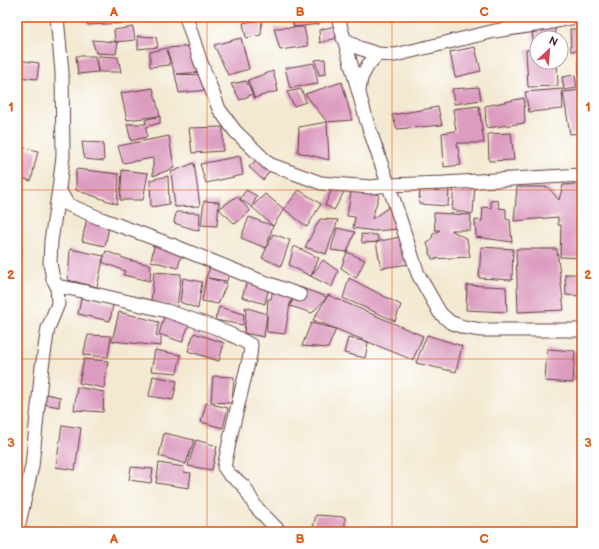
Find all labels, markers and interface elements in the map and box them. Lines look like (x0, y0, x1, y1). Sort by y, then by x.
text: A (109, 4, 118, 20)
text: B (295, 4, 305, 20)
text: C (479, 4, 489, 20)
north arrow (529, 30, 569, 70)
text: N (547, 34, 560, 49)
text: 1 (8, 99, 14, 115)
text: 1 (585, 99, 591, 115)
text: 2 (7, 267, 15, 283)
text: 2 (584, 267, 592, 283)
text: 3 (7, 435, 15, 451)
text: 3 (584, 435, 592, 451)
text: A (109, 531, 118, 547)
text: B (295, 531, 305, 547)
text: C (479, 531, 489, 547)

